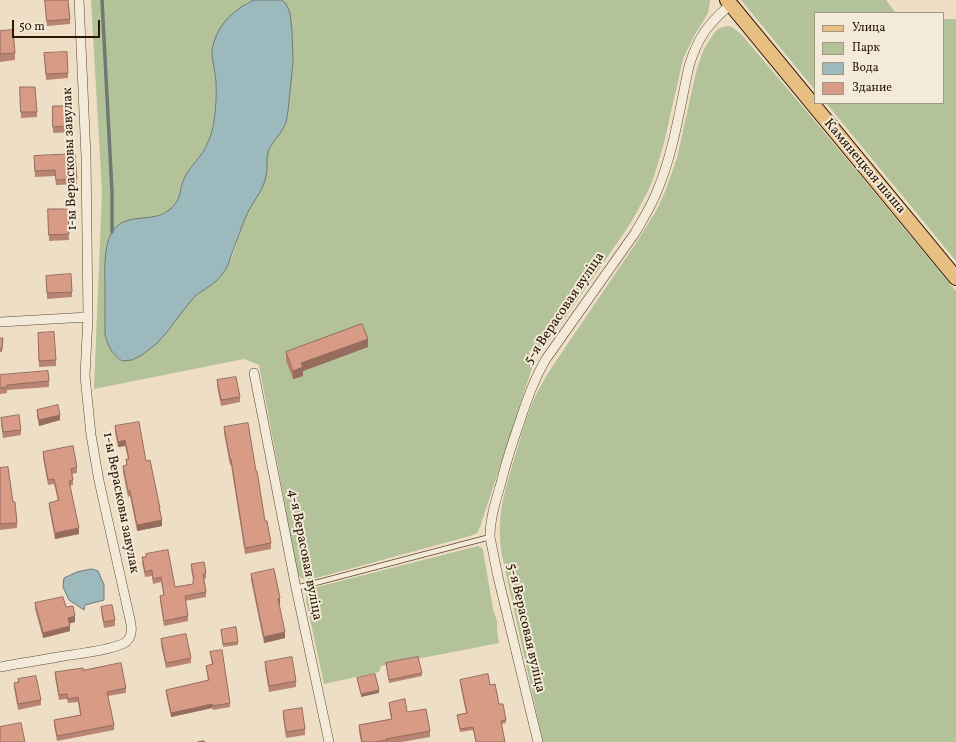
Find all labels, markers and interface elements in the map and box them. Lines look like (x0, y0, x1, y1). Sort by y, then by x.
scale bar (14, 12, 102, 38)
legend (814, 12, 944, 104)
text: 50 m (19, 19, 45, 35)
text: Улица (852, 20, 885, 36)
text: Парк (852, 40, 880, 56)
text: Вода (852, 60, 879, 76)
text: Здание (852, 80, 892, 96)
street label: 1-ы Верасковы завулак (60, 87, 82, 231)
street label: Камянецкая шаша (819, 116, 909, 218)
street label: 5-я Верасовая вуліца (521, 250, 609, 368)
street label: 1-ы Верасковы завулак (98, 431, 142, 575)
street label: 4-я Верасовая вуліца (283, 488, 325, 622)
street label: 5-я Верасовая вуліца (502, 562, 548, 694)

